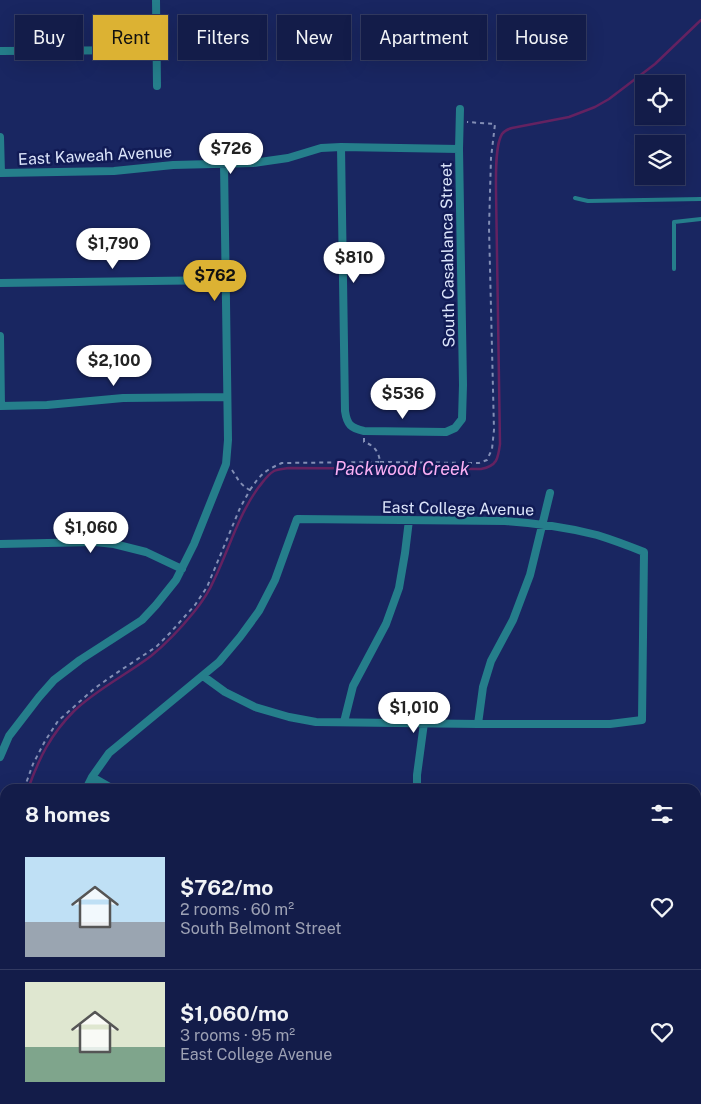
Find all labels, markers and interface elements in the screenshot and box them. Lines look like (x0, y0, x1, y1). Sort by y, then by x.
chip: Buy (15, 15, 83, 60)
chip: Rent (93, 15, 168, 60)
chip: Filters (178, 15, 267, 60)
chip: New (277, 15, 351, 60)
chip: Apartment (361, 15, 487, 60)
chip: House (497, 15, 586, 60)
map controls (635, 75, 685, 185)
button: locate (635, 75, 685, 125)
pin: $726 (201, 132, 261, 175)
button: layers (635, 135, 685, 185)
text: $726 (210, 139, 252, 158)
street label: East Kaweah Avenue (18, 142, 173, 169)
street label: South Casablanca Street (436, 162, 459, 348)
pin: $1,790 (72, 228, 154, 270)
text: $1,790 (87, 234, 139, 253)
pin: $810 (324, 242, 384, 284)
text: $810 (335, 248, 373, 267)
pin: $762 (185, 260, 245, 302)
text: $762 (194, 266, 236, 285)
pin: $2,100 (73, 344, 155, 387)
text: $2,100 (88, 351, 140, 370)
pin: $536 (373, 378, 433, 420)
text: $536 (382, 384, 424, 403)
water label: Packwood Creek (334, 458, 470, 479)
street label: East College Avenue (382, 498, 534, 519)
pin: $1,060 (50, 512, 132, 554)
text: $1,060 (64, 518, 118, 537)
pin: $1,010 (373, 692, 455, 734)
text: $1,010 (389, 698, 439, 717)
icon: filters (648, 800, 676, 828)
text: 8 homes (25, 802, 110, 827)
text: $762/mo (180, 875, 273, 900)
icon: home (65, 877, 125, 937)
icon: heart (648, 893, 676, 921)
text: 2 rooms · 60 m² (180, 900, 294, 919)
text: South Belmont Street (180, 919, 342, 938)
text: $1,060/mo (180, 1001, 289, 1026)
icon: home (65, 1002, 125, 1062)
icon: heart (648, 1018, 676, 1046)
text: 3 rooms · 95 m² (180, 1026, 295, 1045)
text: East College Avenue (180, 1045, 332, 1064)

